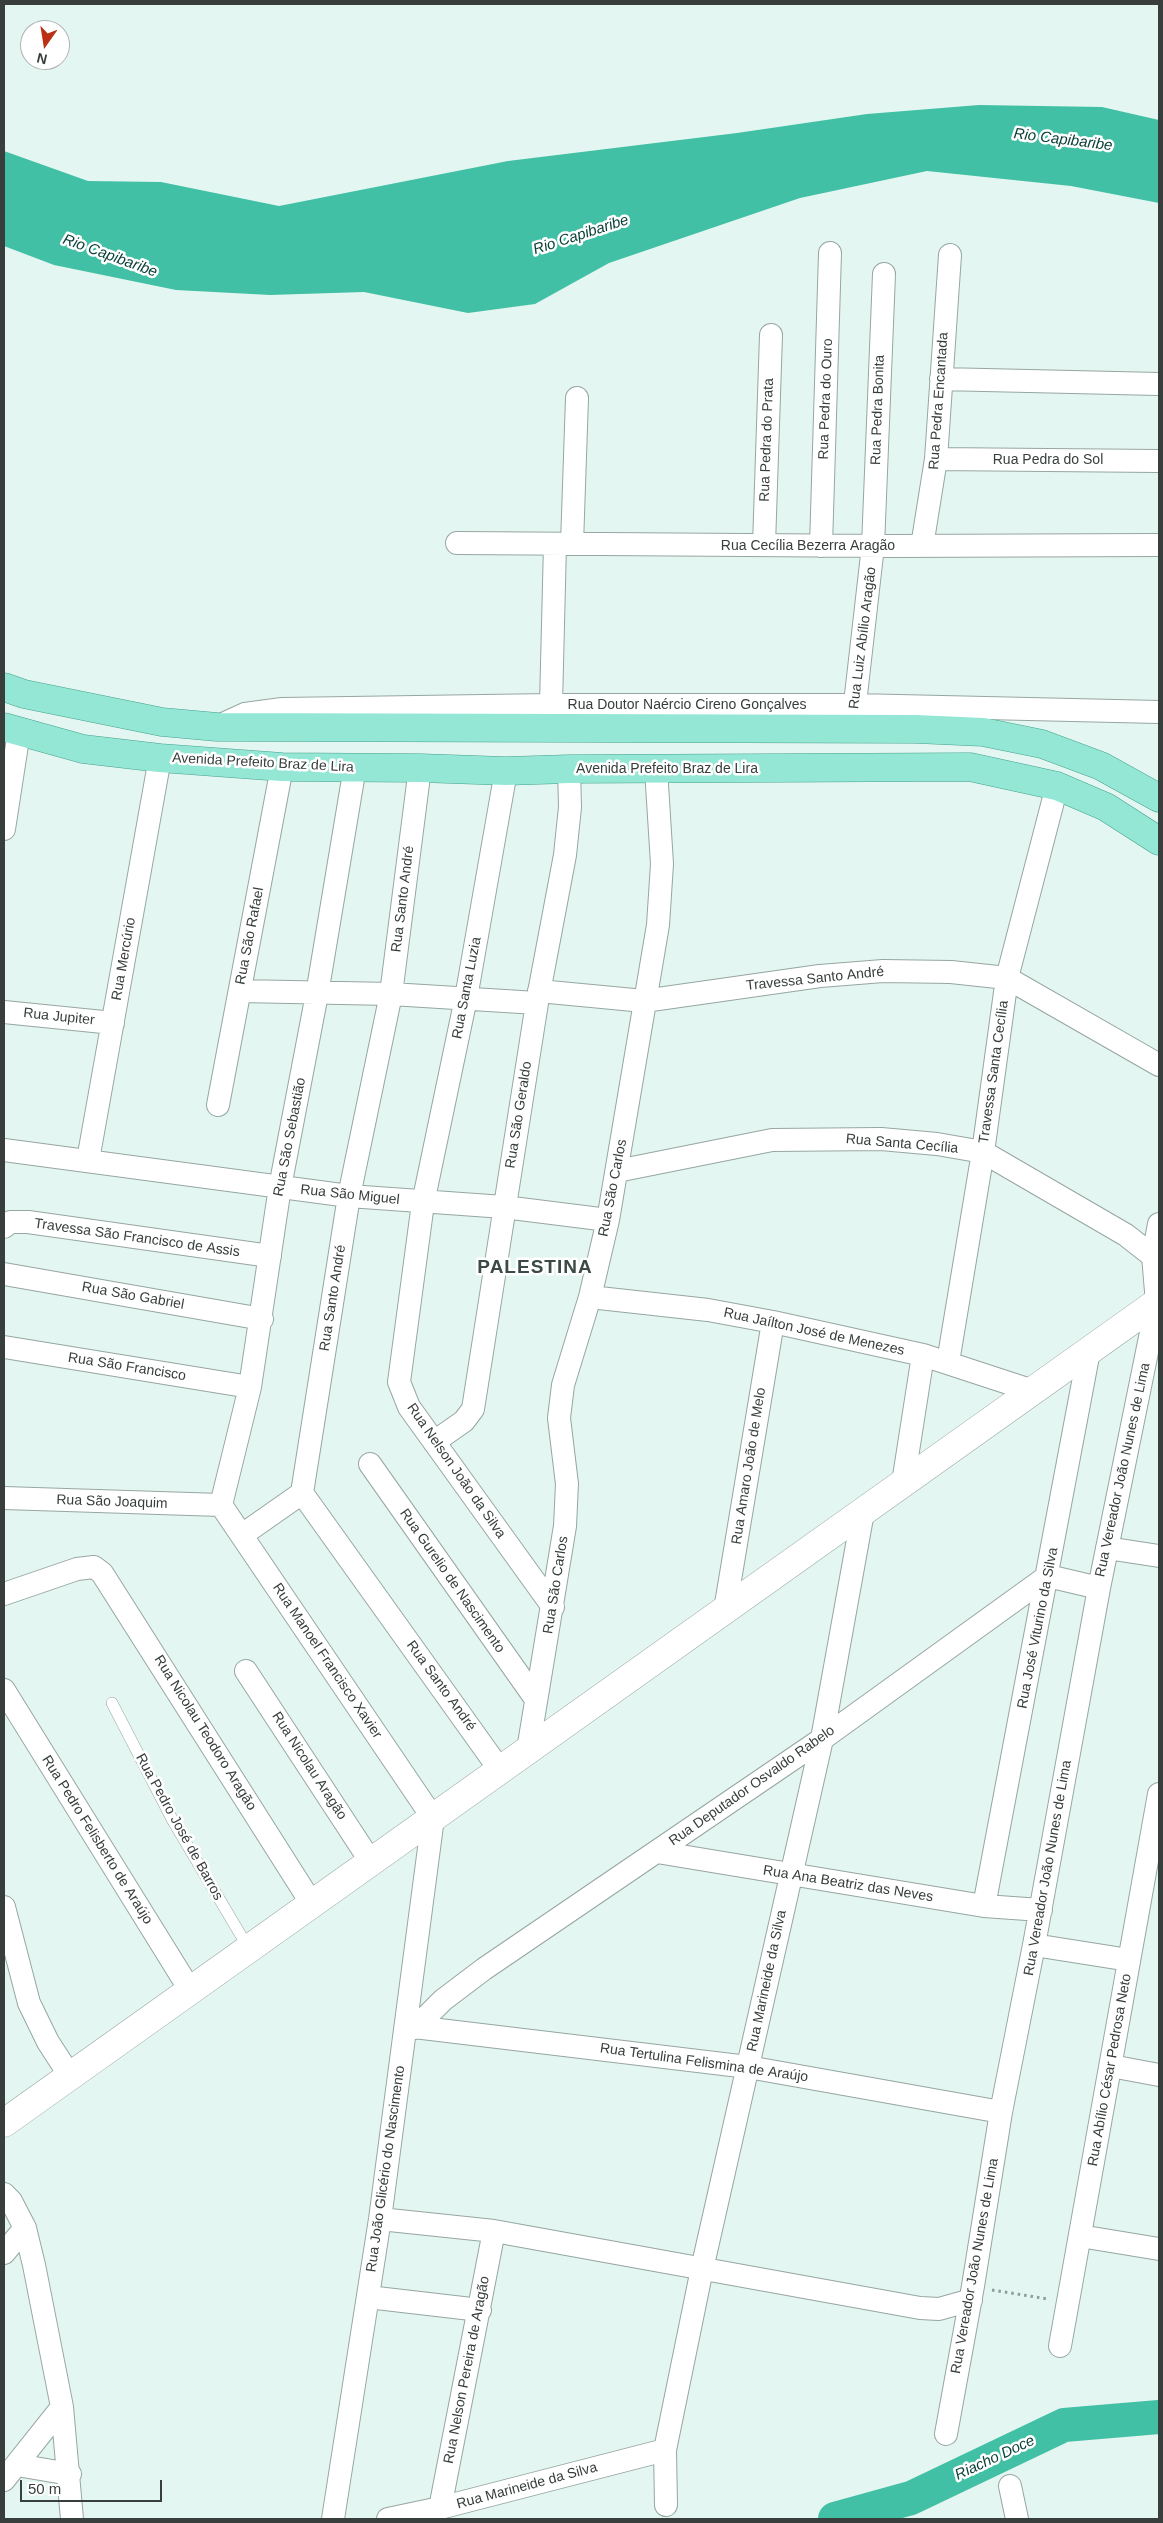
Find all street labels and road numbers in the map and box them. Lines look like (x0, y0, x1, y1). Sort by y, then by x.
street label: Rua Pedra Encantada (926, 332, 952, 470)
street label: Rua Pedra do Ouro (815, 338, 837, 460)
street label: Rua Pedra Bonita (868, 354, 888, 466)
street label: Rua Pedra do Prata (756, 378, 778, 502)
street label: Rua Pedra do Sol (993, 452, 1103, 468)
street label: Rua Cecília Bezerra Aragão (721, 538, 895, 554)
street label: Rua Luiz Abílio Aragão (846, 566, 880, 710)
street label: Rua Doutor Naércio Cireno Gonçalves (568, 697, 806, 713)
street label: Avenida Prefeito Braz de Lira (172, 750, 354, 776)
street label: Avenida Prefeito Braz de Lira (576, 761, 758, 777)
street label: Rua Santo André (388, 845, 418, 953)
street label: Rua São Rafael (232, 886, 268, 986)
street label: Rua Mercúrio (108, 916, 140, 1002)
street label: Rua Santa Luzia (449, 936, 485, 1040)
street label: Travessa Santo André (745, 963, 885, 995)
street label: Travessa Santa Cecília (976, 999, 1012, 1145)
street label: Rua Jupiter (23, 1005, 95, 1029)
street label: Rua São Geraldo (502, 1060, 536, 1170)
street label: Rua São Sebastião (270, 1076, 310, 1198)
street label: Rua Santa Cecília (845, 1131, 959, 1157)
street label: Rua São Carlos (595, 1138, 631, 1238)
street label: Rua São Miguel (300, 1181, 400, 1209)
street label: Travessa São Francisco de Assis (33, 1215, 241, 1261)
street label: Rua Santo André (316, 1244, 350, 1352)
street label: Rua São Gabriel (81, 1279, 185, 1313)
street label: Rua Jaílton José de Menezes (722, 1305, 906, 1359)
street label: Rua São Francisco (67, 1349, 187, 1385)
street label: Rua Vereador João Nunes de Lima (1092, 1361, 1154, 1579)
street label: Rua Amaro João de Melo (728, 1386, 770, 1546)
street label: Rua Nelson João da Silva (403, 1400, 509, 1542)
street label: Rua São Joaquim (56, 1492, 168, 1512)
street label: Rua Gurelio de Nascimento (396, 1506, 508, 1656)
street label: Rua São Carlos (540, 1535, 572, 1635)
street label: Rua José Viturino da Silva (1014, 1546, 1062, 1710)
street label: Rua Manoel Francisco Xavier (269, 1580, 385, 1742)
street label: Rua Santo André (403, 1638, 479, 1734)
street label: Rua Nicolau Teodoro Aragão (150, 1652, 260, 1814)
street label: Rua Nicolau Aragão (268, 1709, 350, 1823)
street label: Rua Deputador Osvaldo Rabelo (666, 1722, 838, 1850)
street label: Rua Pedro José de Barros (132, 1751, 226, 1903)
street label: Rua Pedro Felisberto de Araújo (38, 1752, 156, 1928)
street label: Rua Vereador João Nunes de Lima (1021, 1759, 1075, 1977)
street label: Rua Ana Beatriz das Neves (762, 1862, 934, 1906)
street label: Rua Marineide da Silva (744, 1908, 790, 2054)
street label: Rua Abílio César Pedrosa Neto (1085, 1972, 1135, 2168)
street label: Rua Tertulina Felismina de Araújo (599, 2040, 809, 2086)
street label: Rua João Glicério do Nascimento (363, 2065, 409, 2273)
street label: Rua Vereador João Nunes de Lima (948, 2157, 1002, 2375)
street label: Rua Nelson Pereira de Aragão (441, 2275, 493, 2465)
street label: Rua Marineide da Silva (455, 2459, 599, 2513)

